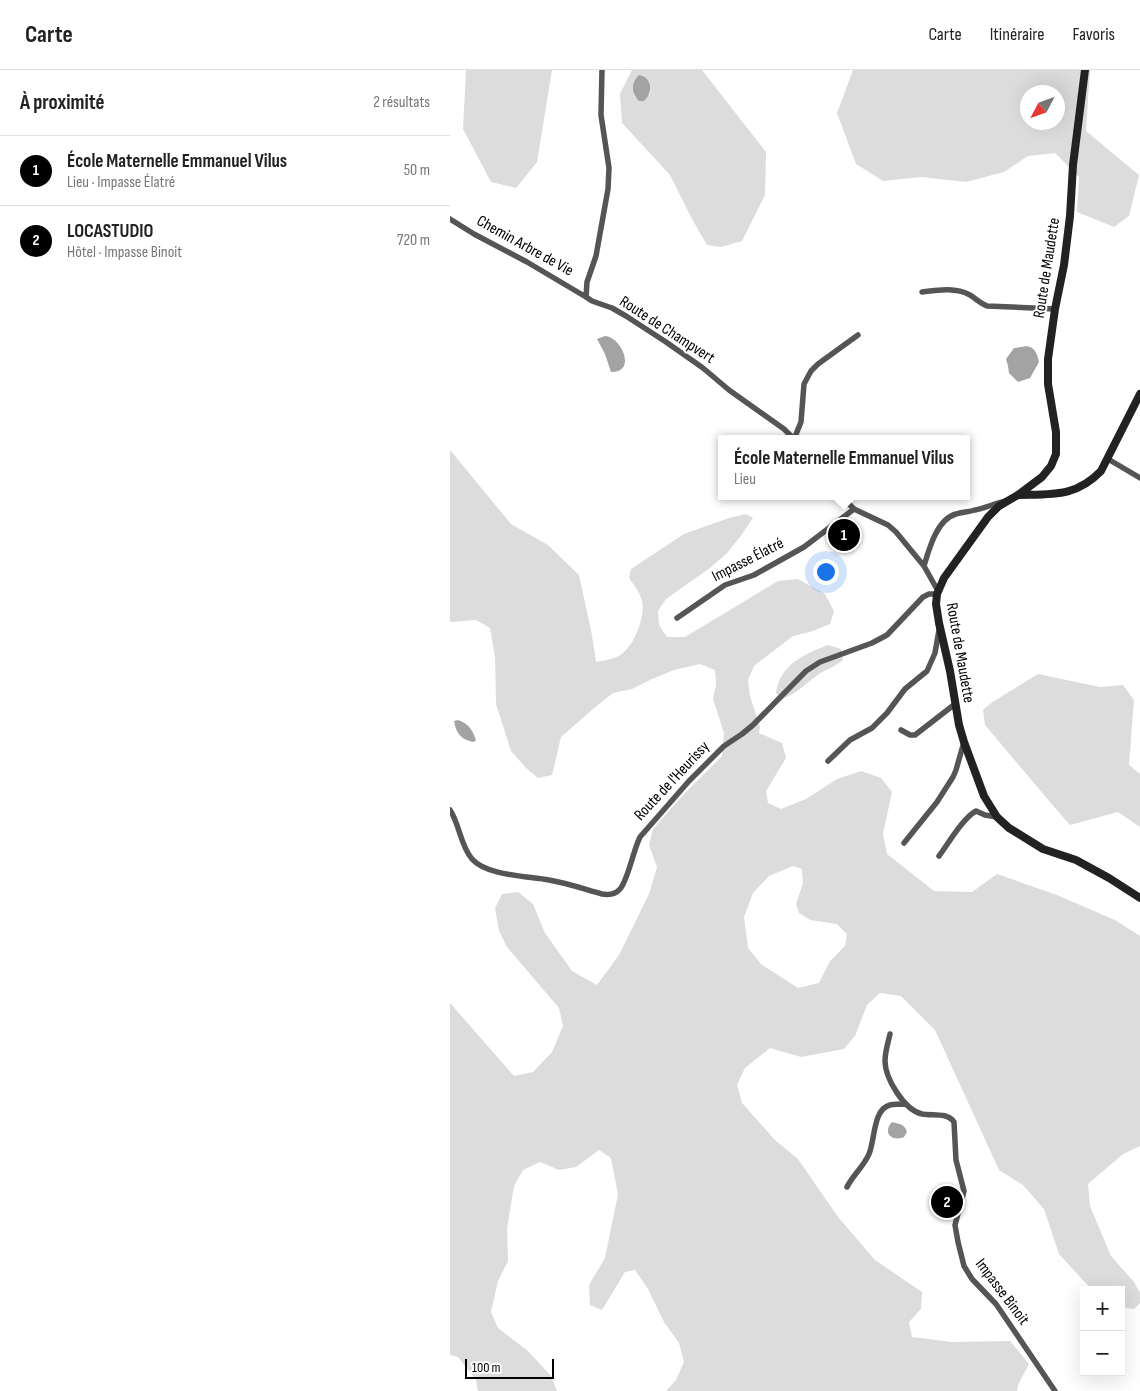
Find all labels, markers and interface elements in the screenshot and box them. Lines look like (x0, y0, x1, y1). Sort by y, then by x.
text: Carte (25, 20, 73, 49)
text: Carte (928, 24, 962, 45)
text: Itinéraire (990, 24, 1044, 45)
text: Favoris (1072, 24, 1115, 45)
north arrow (1020, 85, 1065, 130)
text: À proximité (20, 90, 105, 115)
text: 2 résultats (373, 93, 430, 112)
text: École Maternelle Emmanuel Vilus (67, 150, 287, 173)
text: 1 (33, 161, 39, 180)
text: 50 m (404, 161, 430, 180)
text: Lieu · Impasse Élatré (67, 173, 175, 192)
street label: Chemin Arbre de Vie (473, 212, 577, 280)
street label: Route de Maudette (1030, 216, 1064, 320)
text: LOCASTUDIO (67, 220, 153, 243)
text: 2 (32, 231, 40, 250)
text: 720 m (397, 231, 430, 250)
text: Hôtel · Impasse Binoit (67, 243, 182, 262)
street label: Route de Champvert (616, 292, 718, 368)
popup (718, 435, 970, 500)
text: École Maternelle Emmanuel Vilus (734, 447, 954, 470)
text: Lieu (734, 470, 756, 489)
pin: 1 (828, 516, 860, 554)
street label: Impasse Élatré (709, 534, 787, 586)
your location (813, 559, 839, 585)
street label: Route de Maudette (942, 601, 978, 705)
street label: Route de l'Heurissy (630, 737, 714, 825)
pin: 2 (931, 1183, 963, 1221)
street label: Impasse Binoit (971, 1255, 1033, 1329)
map controls (1080, 1286, 1125, 1376)
button: + (1080, 1286, 1125, 1331)
button: − (1080, 1331, 1125, 1376)
scale bar (465, 1356, 554, 1379)
text: 100 m (472, 1359, 501, 1376)

